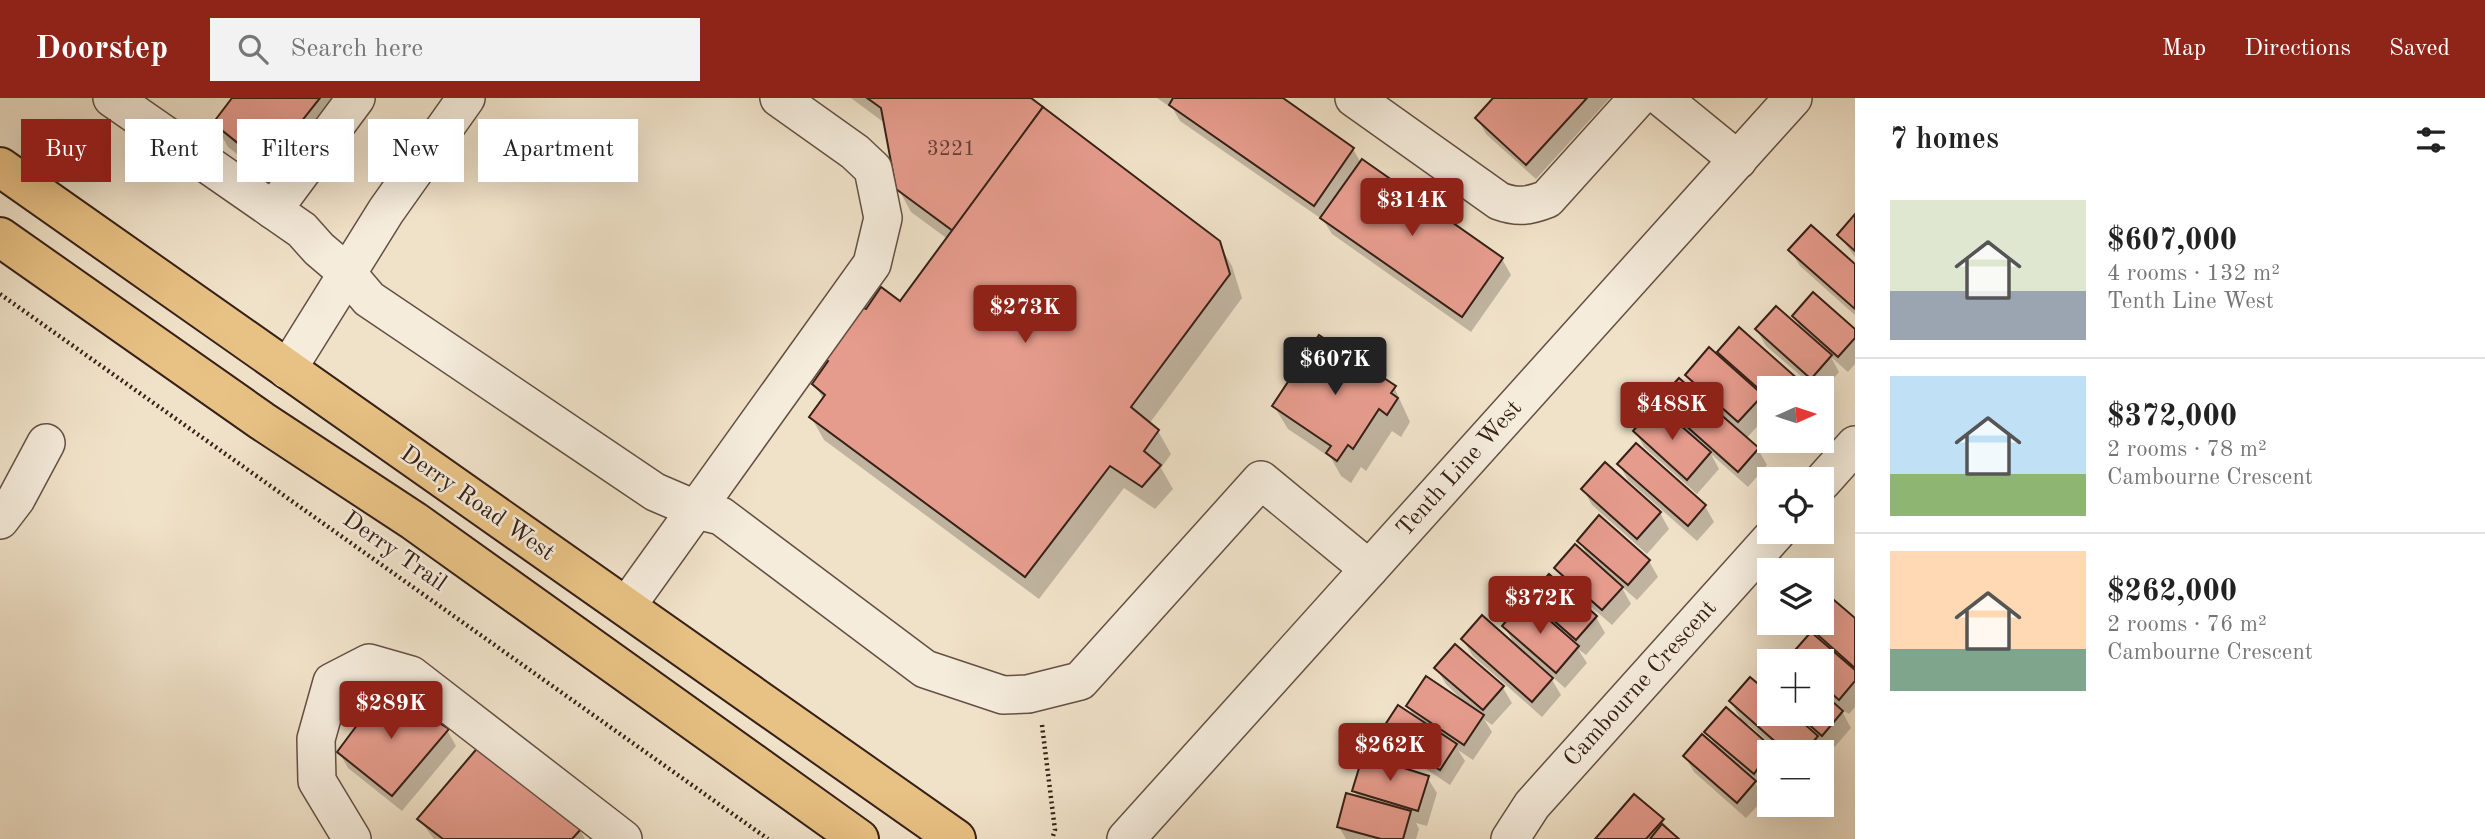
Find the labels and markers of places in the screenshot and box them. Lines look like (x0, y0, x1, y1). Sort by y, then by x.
pin: $314K (1363, 178, 1461, 238)
pin: $273K (976, 286, 1074, 345)
pin: $607K (1286, 338, 1384, 397)
pin: $488K (1623, 382, 1721, 442)
pin: $372K (1491, 576, 1589, 636)
pin: $289K (342, 682, 440, 741)
pin: $262K (1341, 724, 1439, 783)

